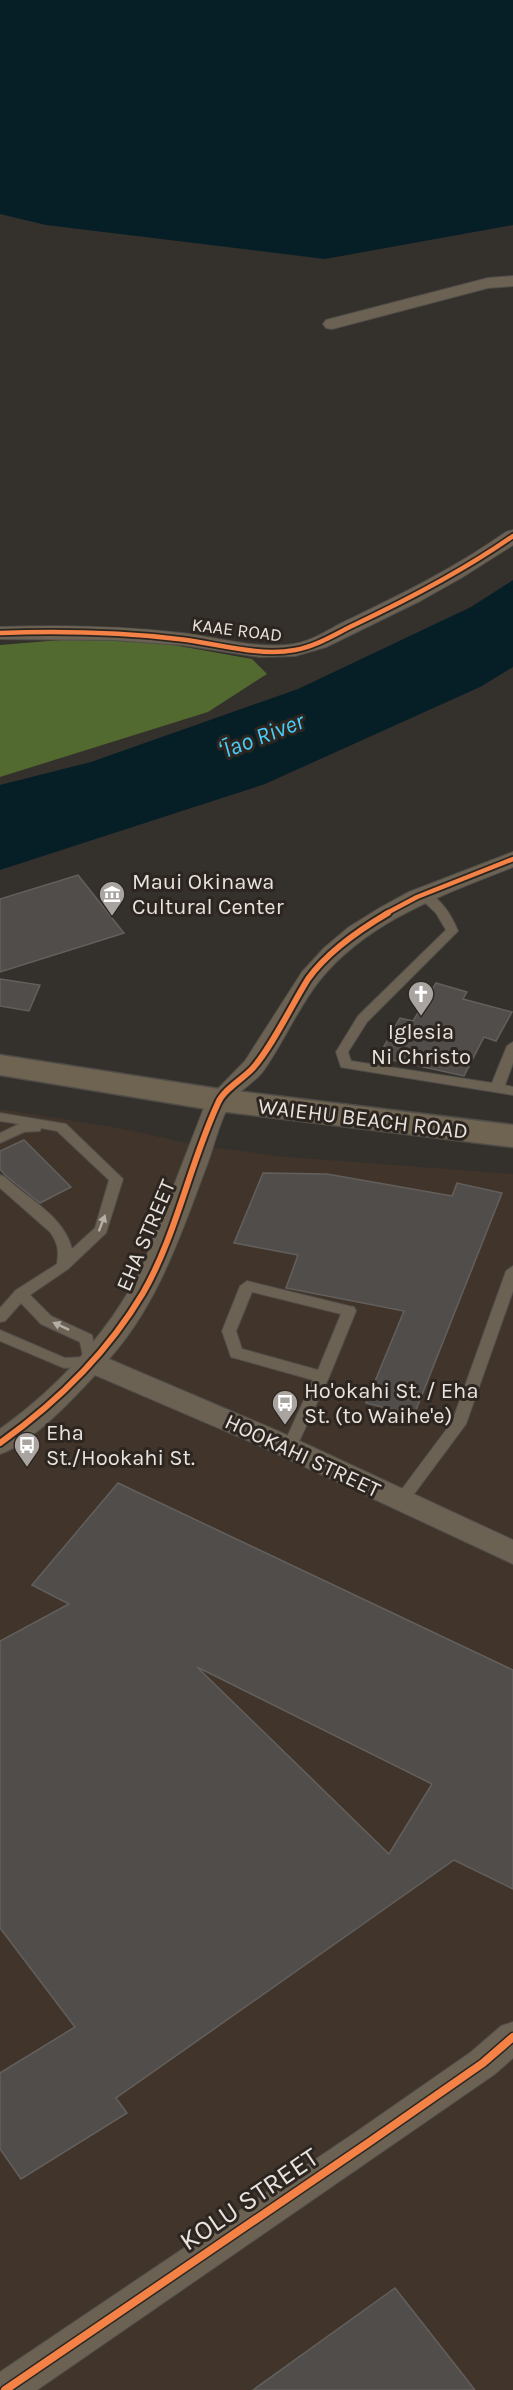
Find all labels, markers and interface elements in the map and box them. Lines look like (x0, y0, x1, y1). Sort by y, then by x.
street label: KAAE ROAD (191, 614, 283, 646)
water label: ʻĪao River (214, 706, 309, 765)
place label: Maui Okinawa Cultural Center (132, 869, 284, 920)
museum icon: Maui Okinawa Cultural Center (97, 879, 127, 917)
church icon: Iglesia Ni Christo (406, 979, 436, 1017)
place label: Iglesia Ni Christo (371, 1019, 471, 1070)
street label: WAIEHU BEACH ROAD (256, 1093, 469, 1145)
street label: EHA STREET (111, 1176, 181, 1295)
one-way arrow (98, 1214, 107, 1232)
one-way arrow (52, 1322, 69, 1331)
place label: Ho'okahi St. / Eha St. (to Waihe'e) (304, 1378, 479, 1429)
bus stop icon: Ho'okahi St. / Eha St. (to Waihe'e) (270, 1388, 300, 1426)
street label: HOOKAHI STREET (221, 1408, 385, 1503)
place label: Eha St./Hookahi St. (46, 1420, 195, 1471)
bus stop icon: Eha St./Hookahi St. (12, 1430, 42, 1468)
street label: KOLU STREET (173, 2141, 325, 2257)

